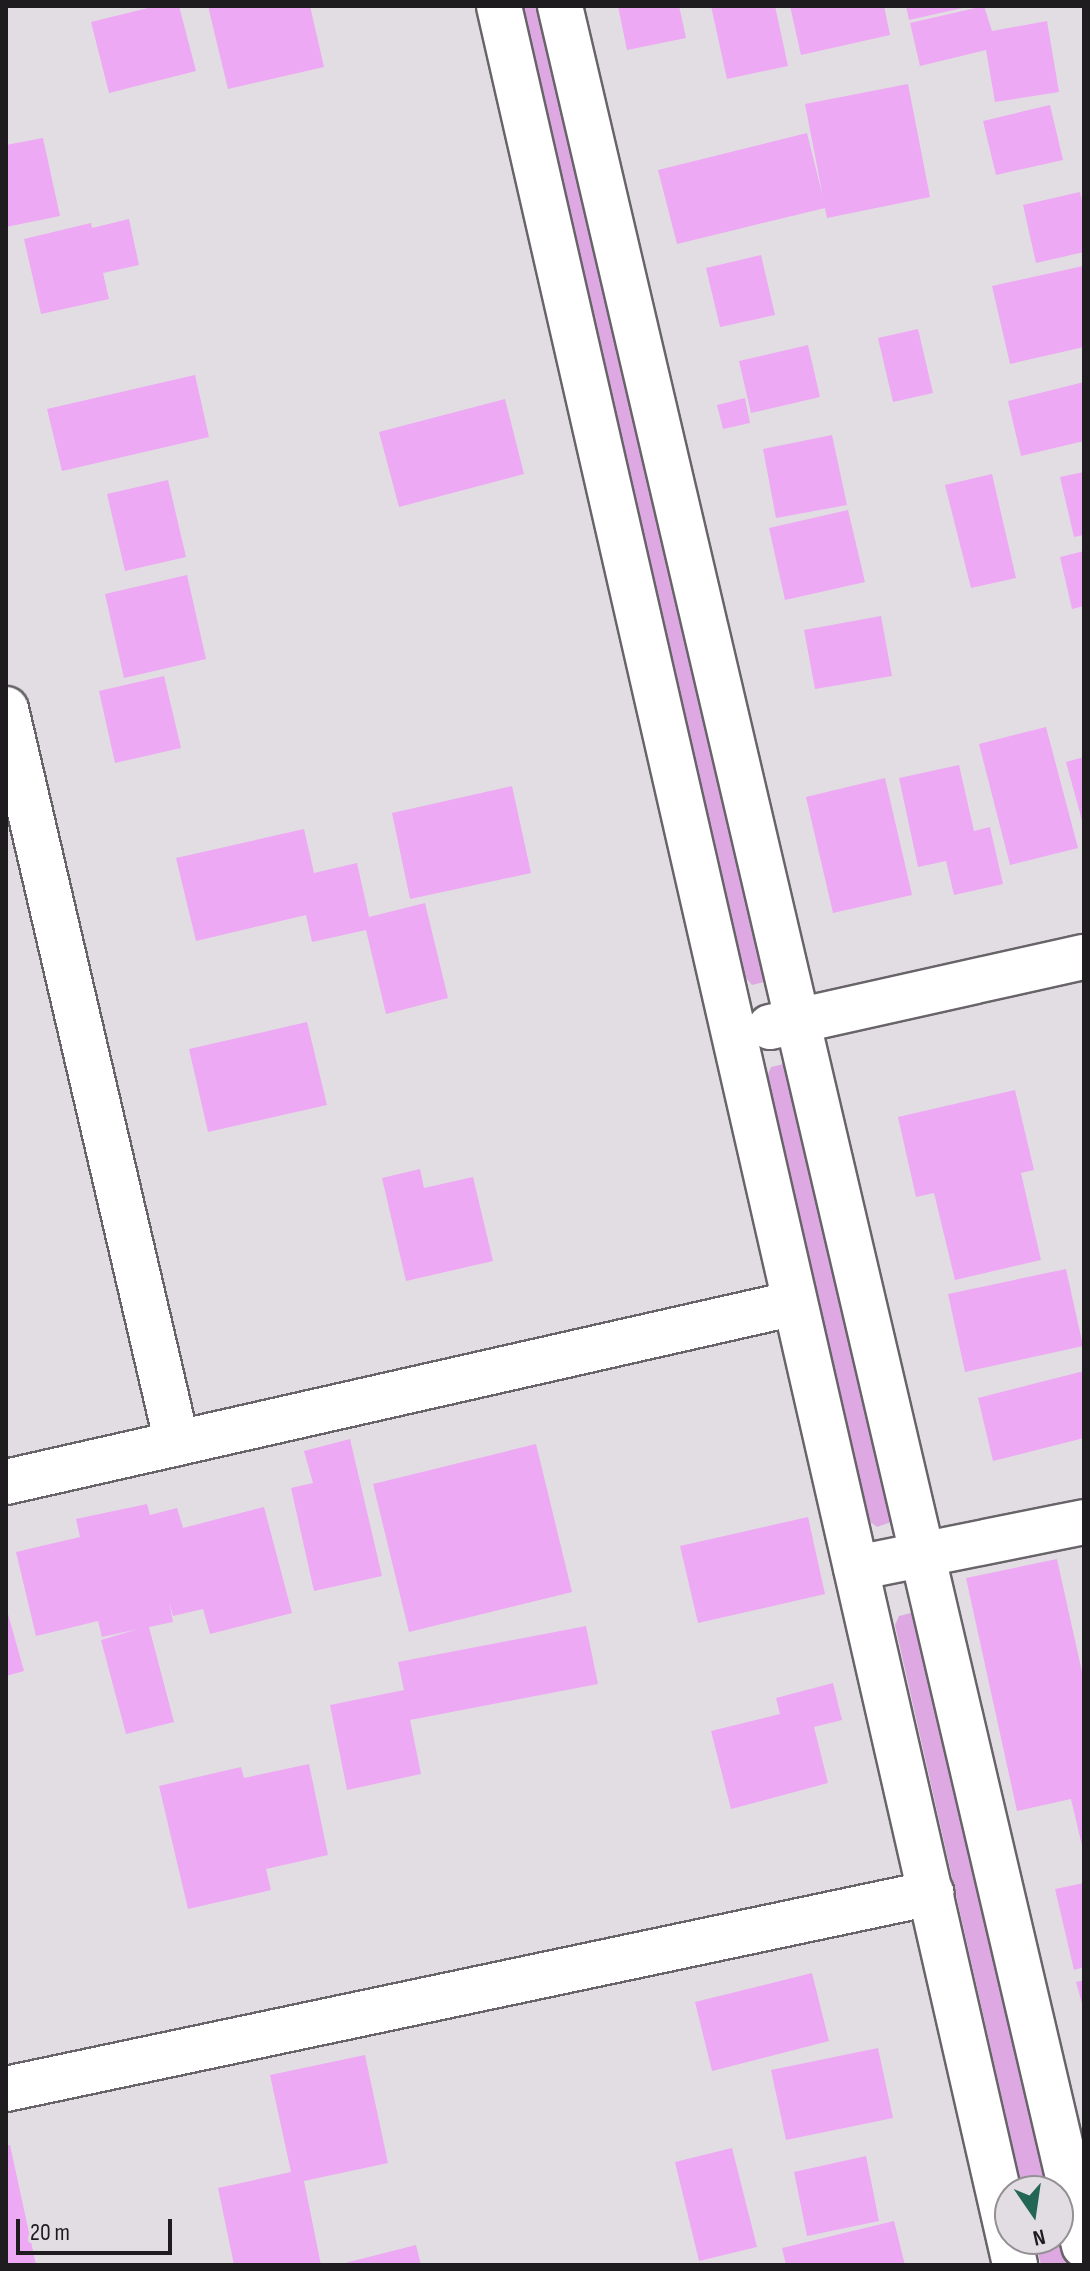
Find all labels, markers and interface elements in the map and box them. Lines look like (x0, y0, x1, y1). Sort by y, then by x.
north arrow (994, 2175, 1074, 2255)
scale bar (20, 2203, 176, 2253)
text: 20 m (30, 2218, 70, 2247)
text: N (1030, 2222, 1048, 2251)

